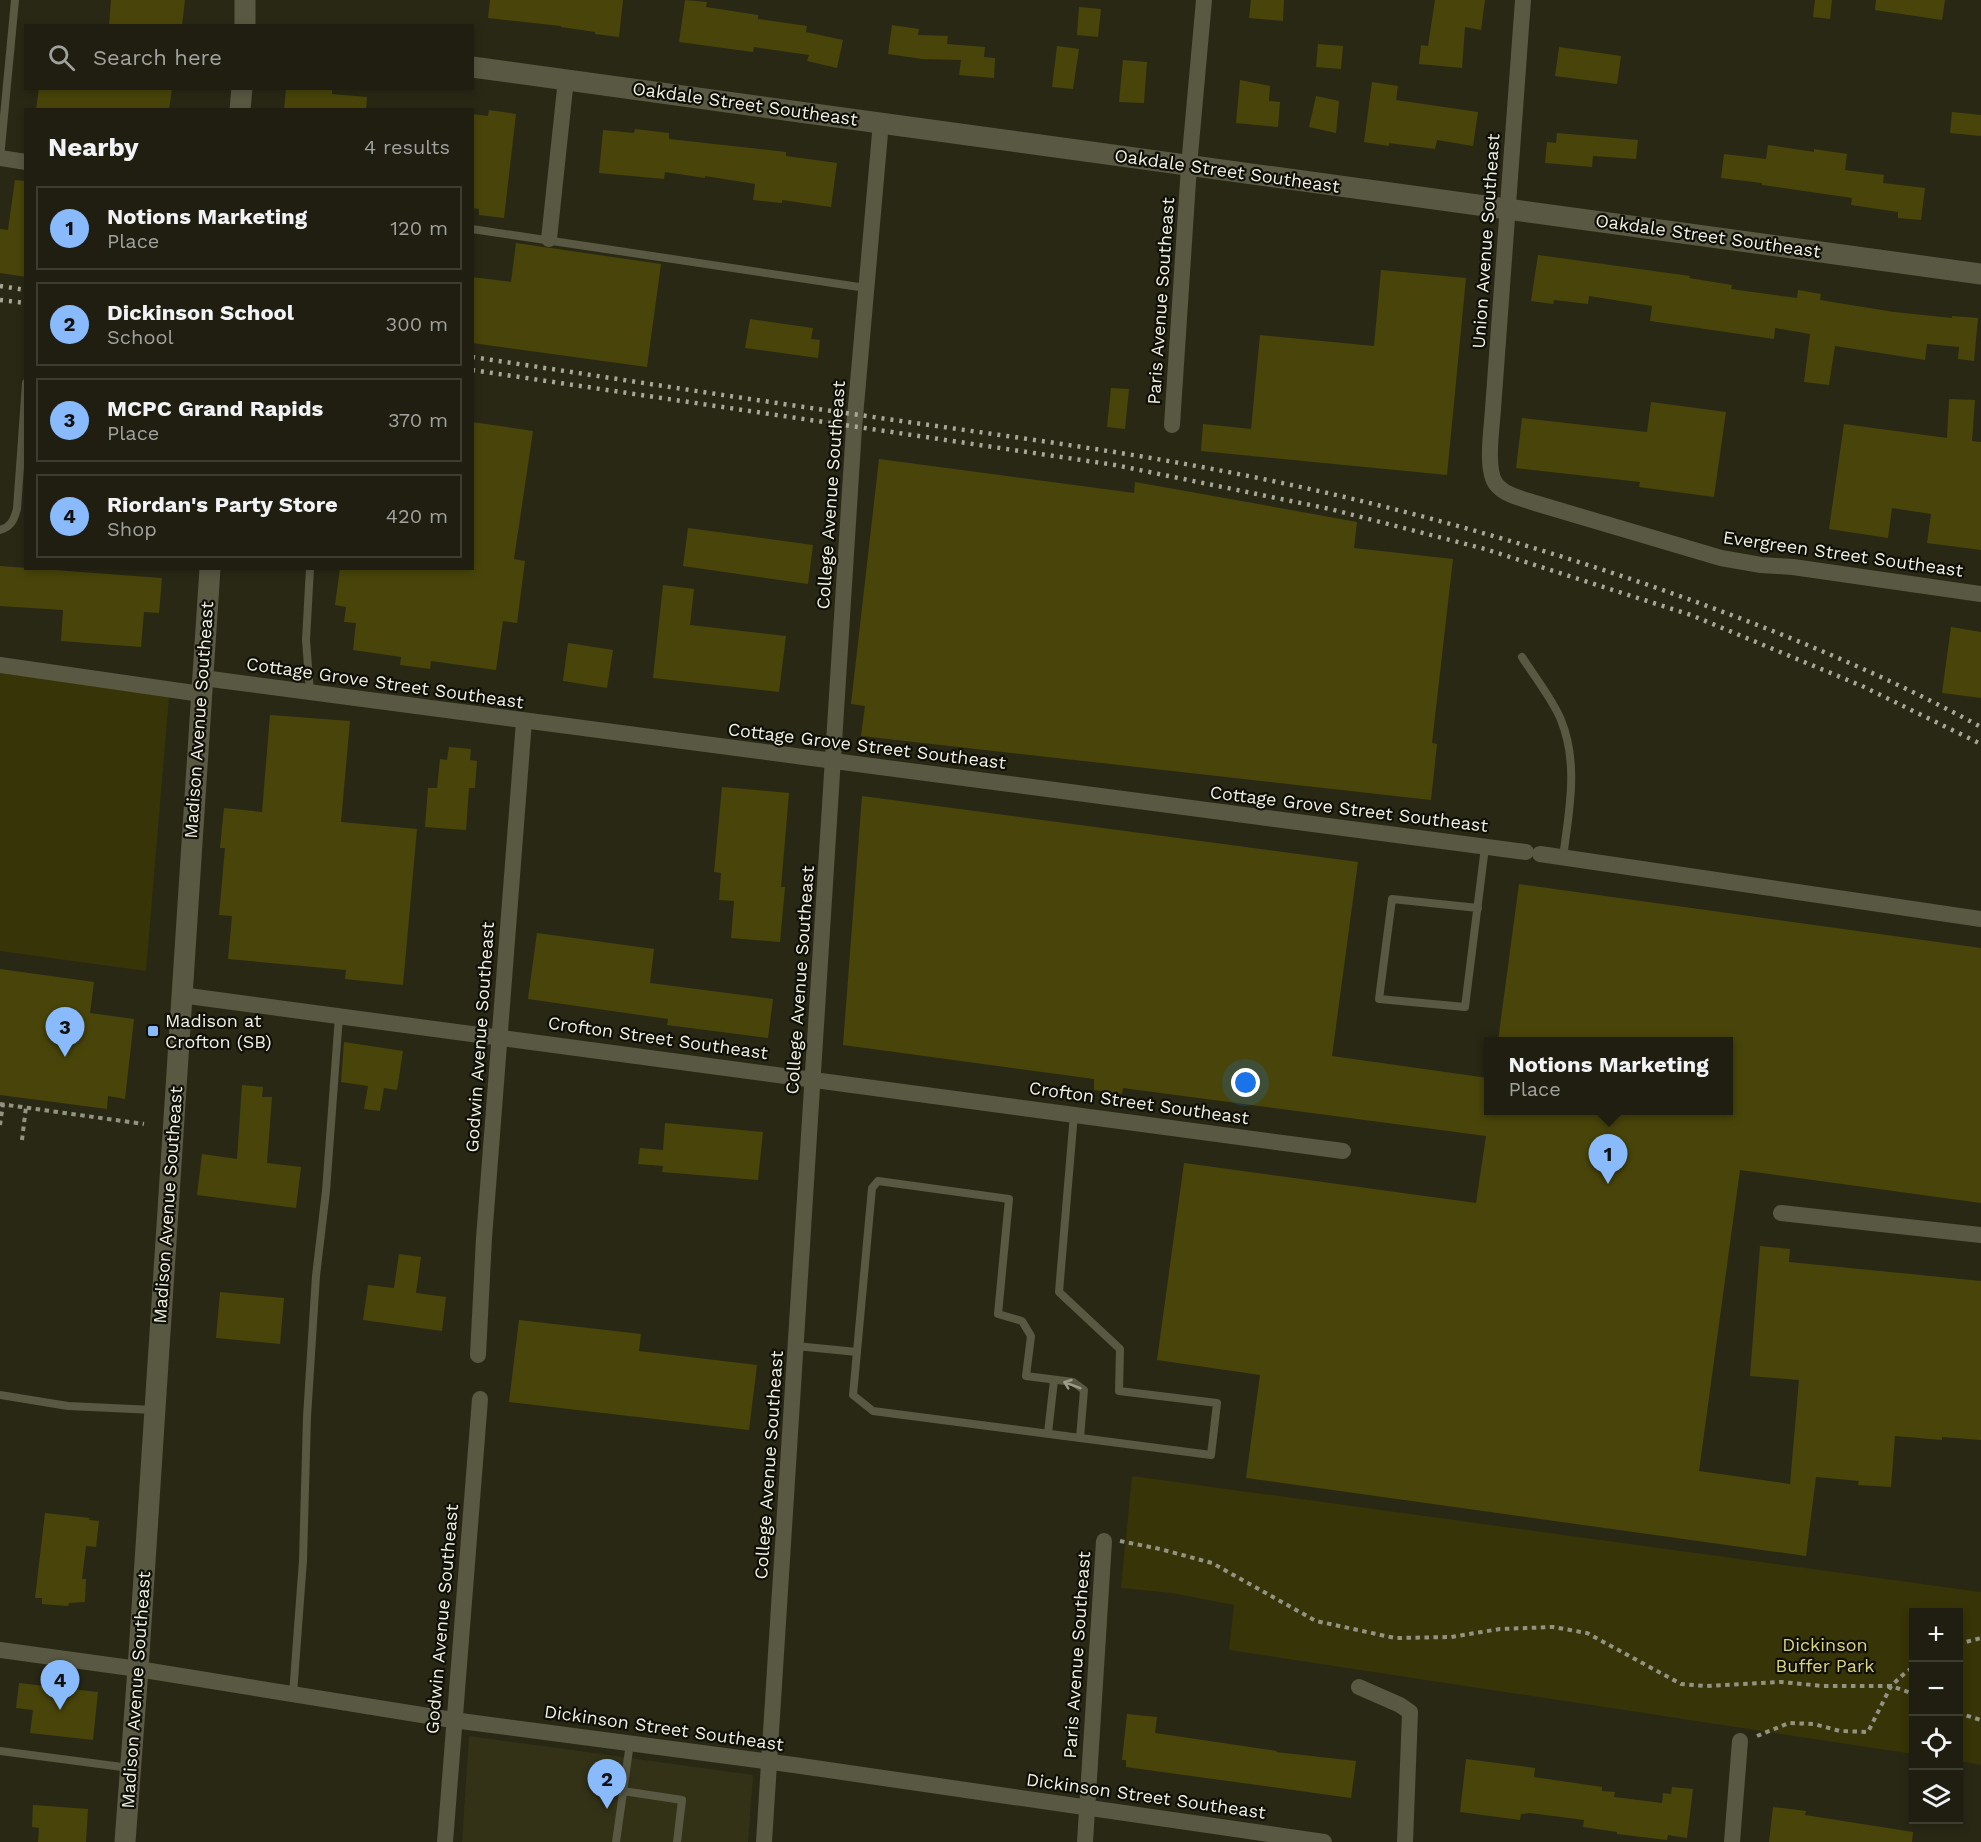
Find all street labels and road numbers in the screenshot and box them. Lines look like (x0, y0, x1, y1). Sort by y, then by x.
street label: Oakdale Street Southeast (631, 77, 859, 130)
street label: Union Avenue Southeast (1468, 132, 1504, 349)
street label: Oakdale Street Southeast (1113, 144, 1341, 197)
street label: Paris Avenue Southeast (1143, 196, 1178, 405)
street label: Oakdale Street Southeast (1594, 209, 1822, 262)
street label: College Avenue Southeast (812, 379, 849, 610)
street label: Evergreen Street Southeast (1722, 526, 1965, 581)
street label: Madison Avenue Southeast (180, 600, 217, 839)
street label: Cottage Grove Street Southeast (245, 653, 526, 712)
street label: Cottage Grove Street Southeast (727, 718, 1008, 773)
street label: Cottage Grove Street Southeast (1209, 781, 1490, 836)
street label: College Avenue Southeast (781, 864, 818, 1095)
street label: Godwin Avenue Southeast (461, 921, 498, 1153)
street label: Crofton Street Southeast (547, 1012, 770, 1063)
street label: Crofton Street Southeast (1028, 1077, 1251, 1128)
street label: Madison Avenue Southeast (149, 1085, 186, 1324)
street label: College Avenue Southeast (750, 1349, 787, 1580)
street label: Godwin Avenue Southeast (421, 1503, 462, 1735)
street label: Paris Avenue Southeast (1059, 1550, 1094, 1759)
street label: Madison Avenue Southeast (117, 1570, 154, 1809)
street label: Dickinson Street Southeast (543, 1700, 786, 1755)
street label: Dickinson Street Southeast (1025, 1768, 1268, 1823)

